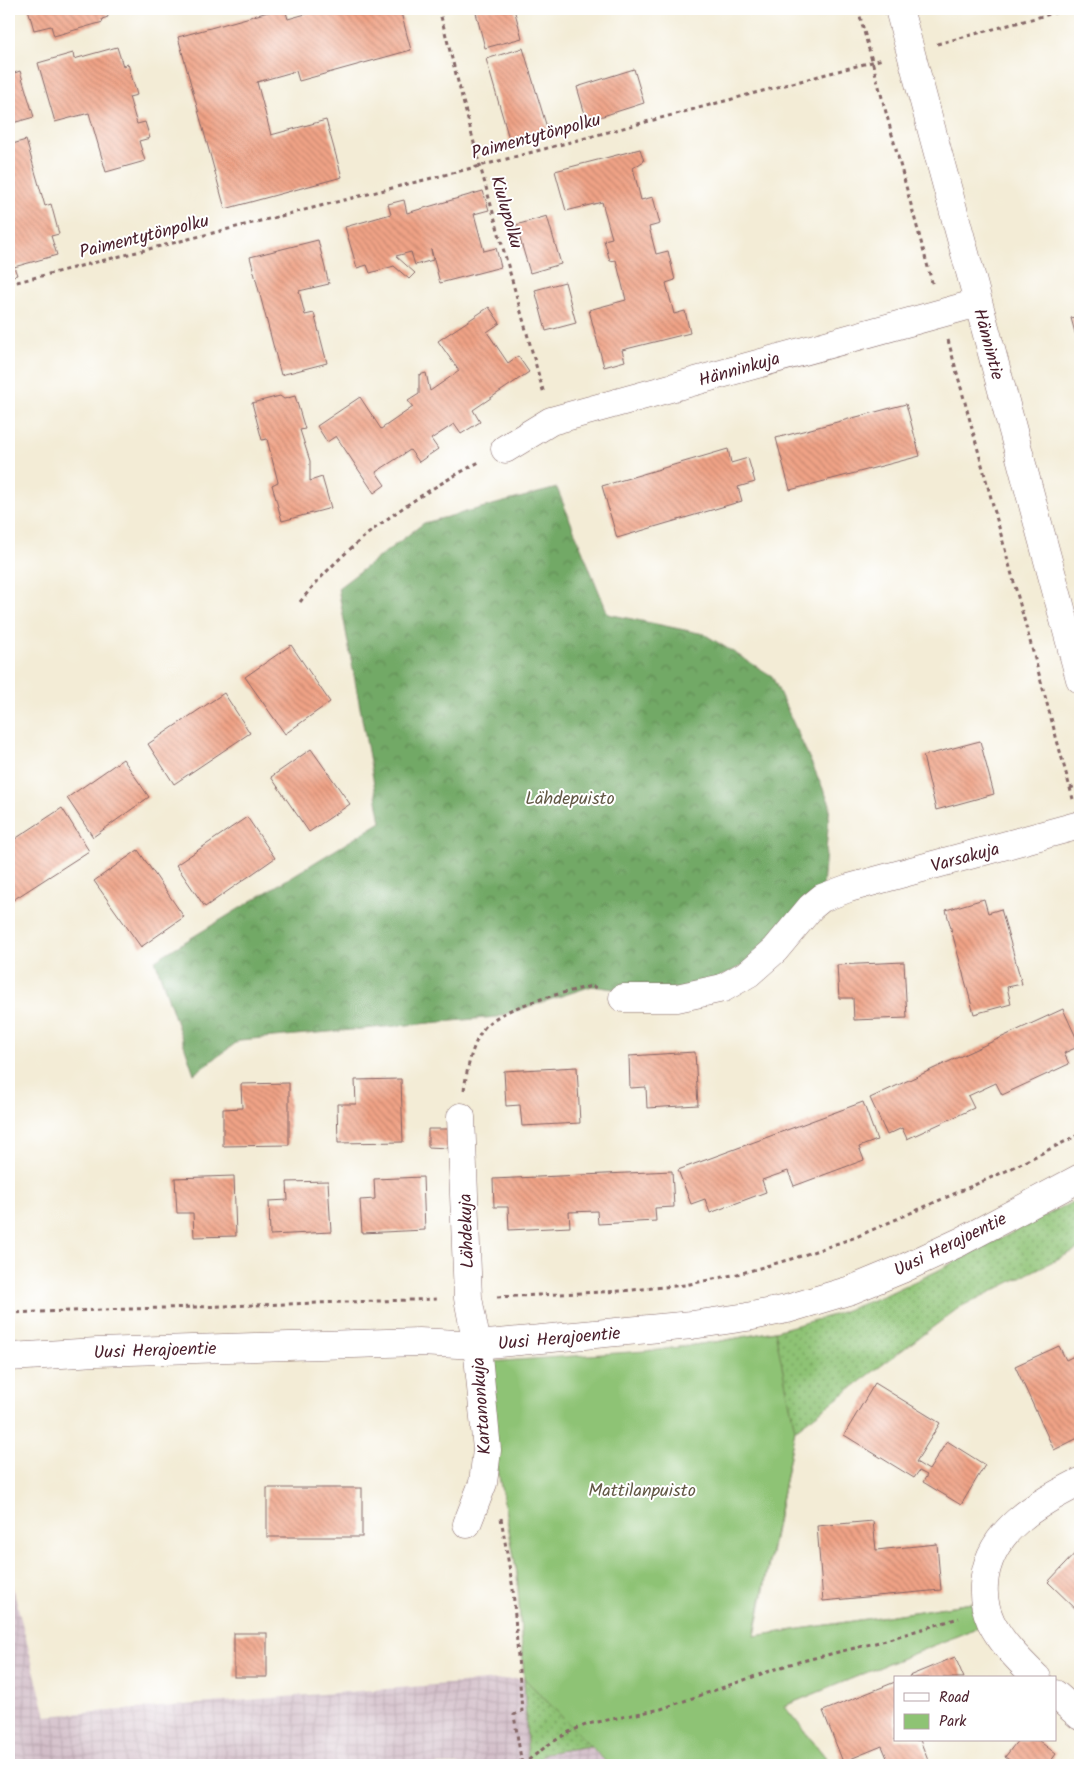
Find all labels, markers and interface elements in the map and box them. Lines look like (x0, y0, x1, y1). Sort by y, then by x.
street label: Paimentytönpolku (468, 106, 605, 169)
street label: Kiulupolku (481, 172, 530, 253)
street label: Paimentytönpolku (76, 207, 213, 268)
street label: Hännintie (964, 305, 1011, 383)
street label: Hänninkuja (695, 345, 784, 396)
park label: Lähdepuisto (525, 785, 615, 814)
street label: Varsakuja (928, 835, 1003, 882)
street label: Lähdekuja (452, 1193, 483, 1269)
street label: Uusi Herajoentie (889, 1205, 1012, 1285)
street label: Uusi Herajoentie (497, 1320, 622, 1359)
street label: Uusi Herajoentie (93, 1335, 217, 1368)
street label: Kartanonkuja (465, 1356, 500, 1456)
park label: Mattilanpuisto (588, 1477, 696, 1506)
legend (894, 1676, 1056, 1742)
text: Road (939, 1686, 970, 1710)
text: Park (939, 1710, 967, 1734)

